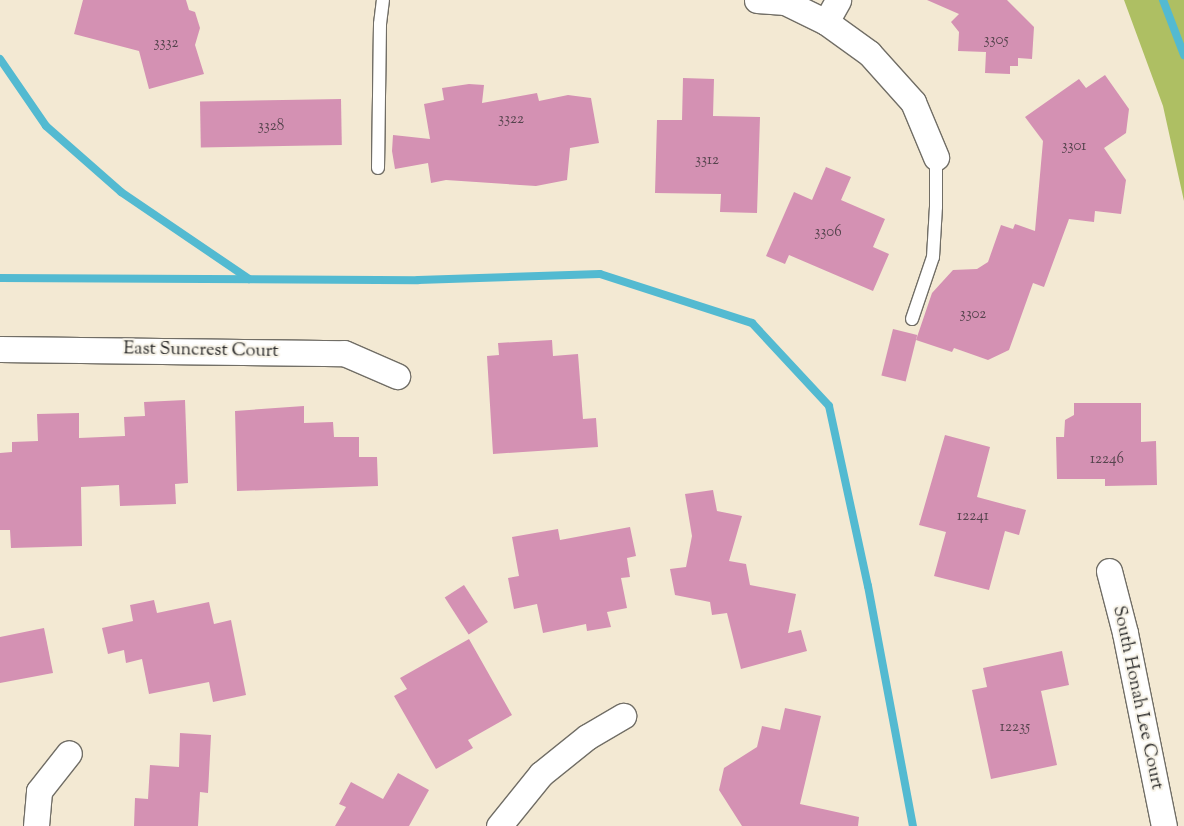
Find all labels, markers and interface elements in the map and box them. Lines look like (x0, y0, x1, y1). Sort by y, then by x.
house number: 3305 (983, 32, 1009, 50)
house number: 3332 (153, 35, 179, 53)
house number: 3322 (498, 111, 524, 129)
house number: 3328 (258, 118, 284, 136)
house number: 3301 (1062, 138, 1086, 156)
house number: 3312 (695, 152, 719, 170)
house number: 3306 (814, 224, 842, 242)
house number: 3302 (960, 306, 986, 324)
street label: East Suncrest Court (123, 339, 279, 363)
house number: 12246 (1090, 451, 1124, 469)
house number: 12241 (957, 508, 989, 526)
street label: South Honah Lee Court (1107, 604, 1167, 792)
house number: 12235 (1000, 719, 1030, 737)

